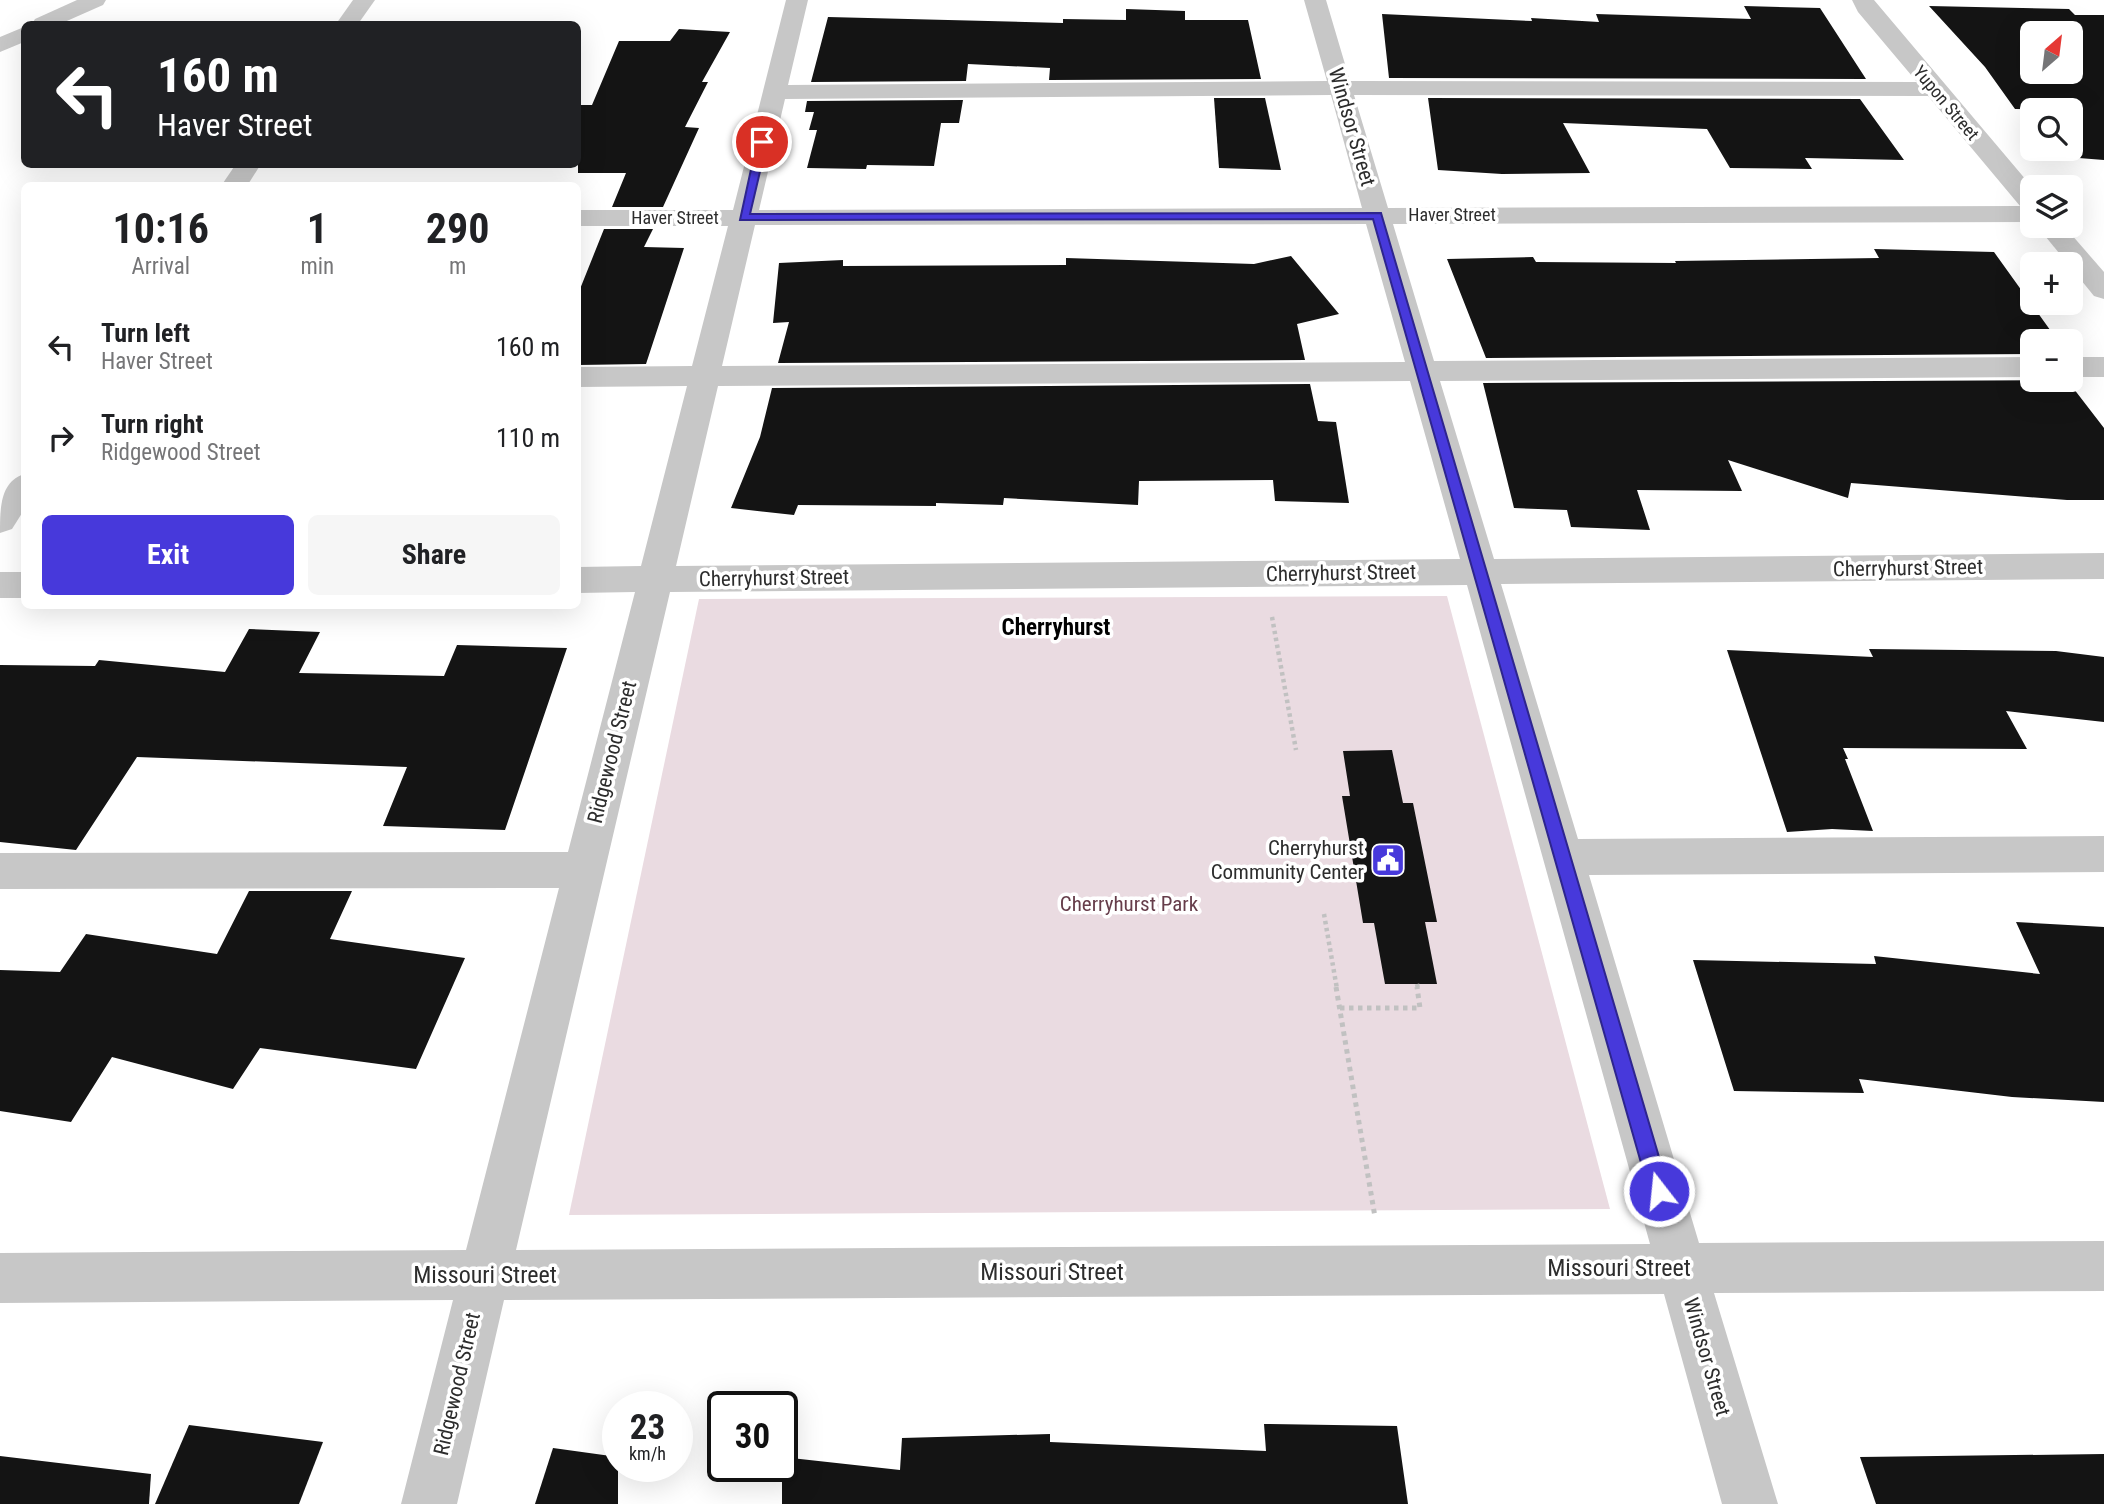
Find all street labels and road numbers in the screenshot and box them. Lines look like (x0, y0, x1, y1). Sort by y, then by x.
street label: Yupon Street (1909, 61, 1984, 144)
street label: Windsor Street (1324, 65, 1380, 189)
street label: Haver Street (1408, 204, 1496, 225)
street label: Haver Street (631, 207, 719, 228)
street label: Cherryhurst Street (1833, 555, 1983, 581)
street label: Cherryhurst Street (1266, 560, 1416, 586)
street label: Cherryhurst Street (699, 565, 849, 591)
street label: Ridgewood Street (583, 678, 641, 826)
street label: Missouri Street (1547, 1254, 1691, 1282)
street label: Missouri Street (980, 1258, 1124, 1286)
street label: Missouri Street (413, 1261, 557, 1289)
street label: Windsor Street (1679, 1295, 1735, 1419)
street label: Ridgewood Street (429, 1310, 485, 1458)

